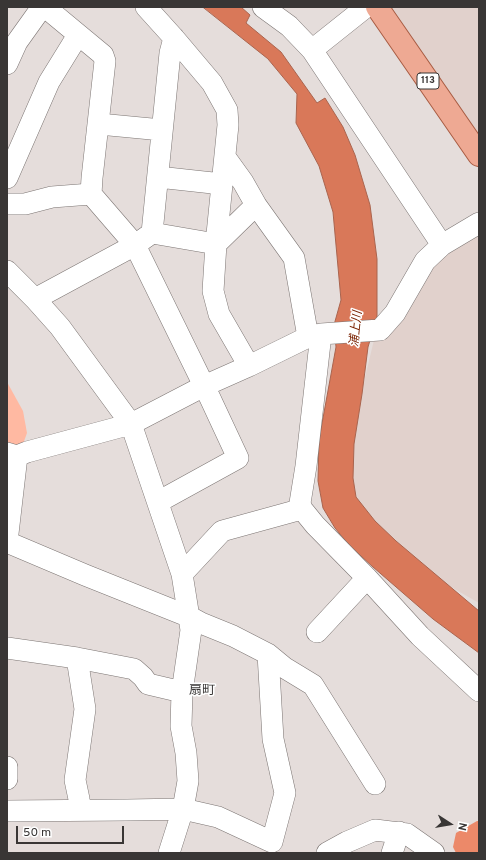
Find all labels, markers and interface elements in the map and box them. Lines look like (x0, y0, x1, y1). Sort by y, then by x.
road number: 113 (417, 73, 439, 89)
water label: 浦上川 (348, 310, 366, 348)
district label: 扇町 (189, 683, 215, 699)
north arrow (430, 804, 470, 844)
scale bar (18, 818, 126, 844)
text: N (454, 821, 469, 832)
text: 50 m (23, 825, 51, 841)

